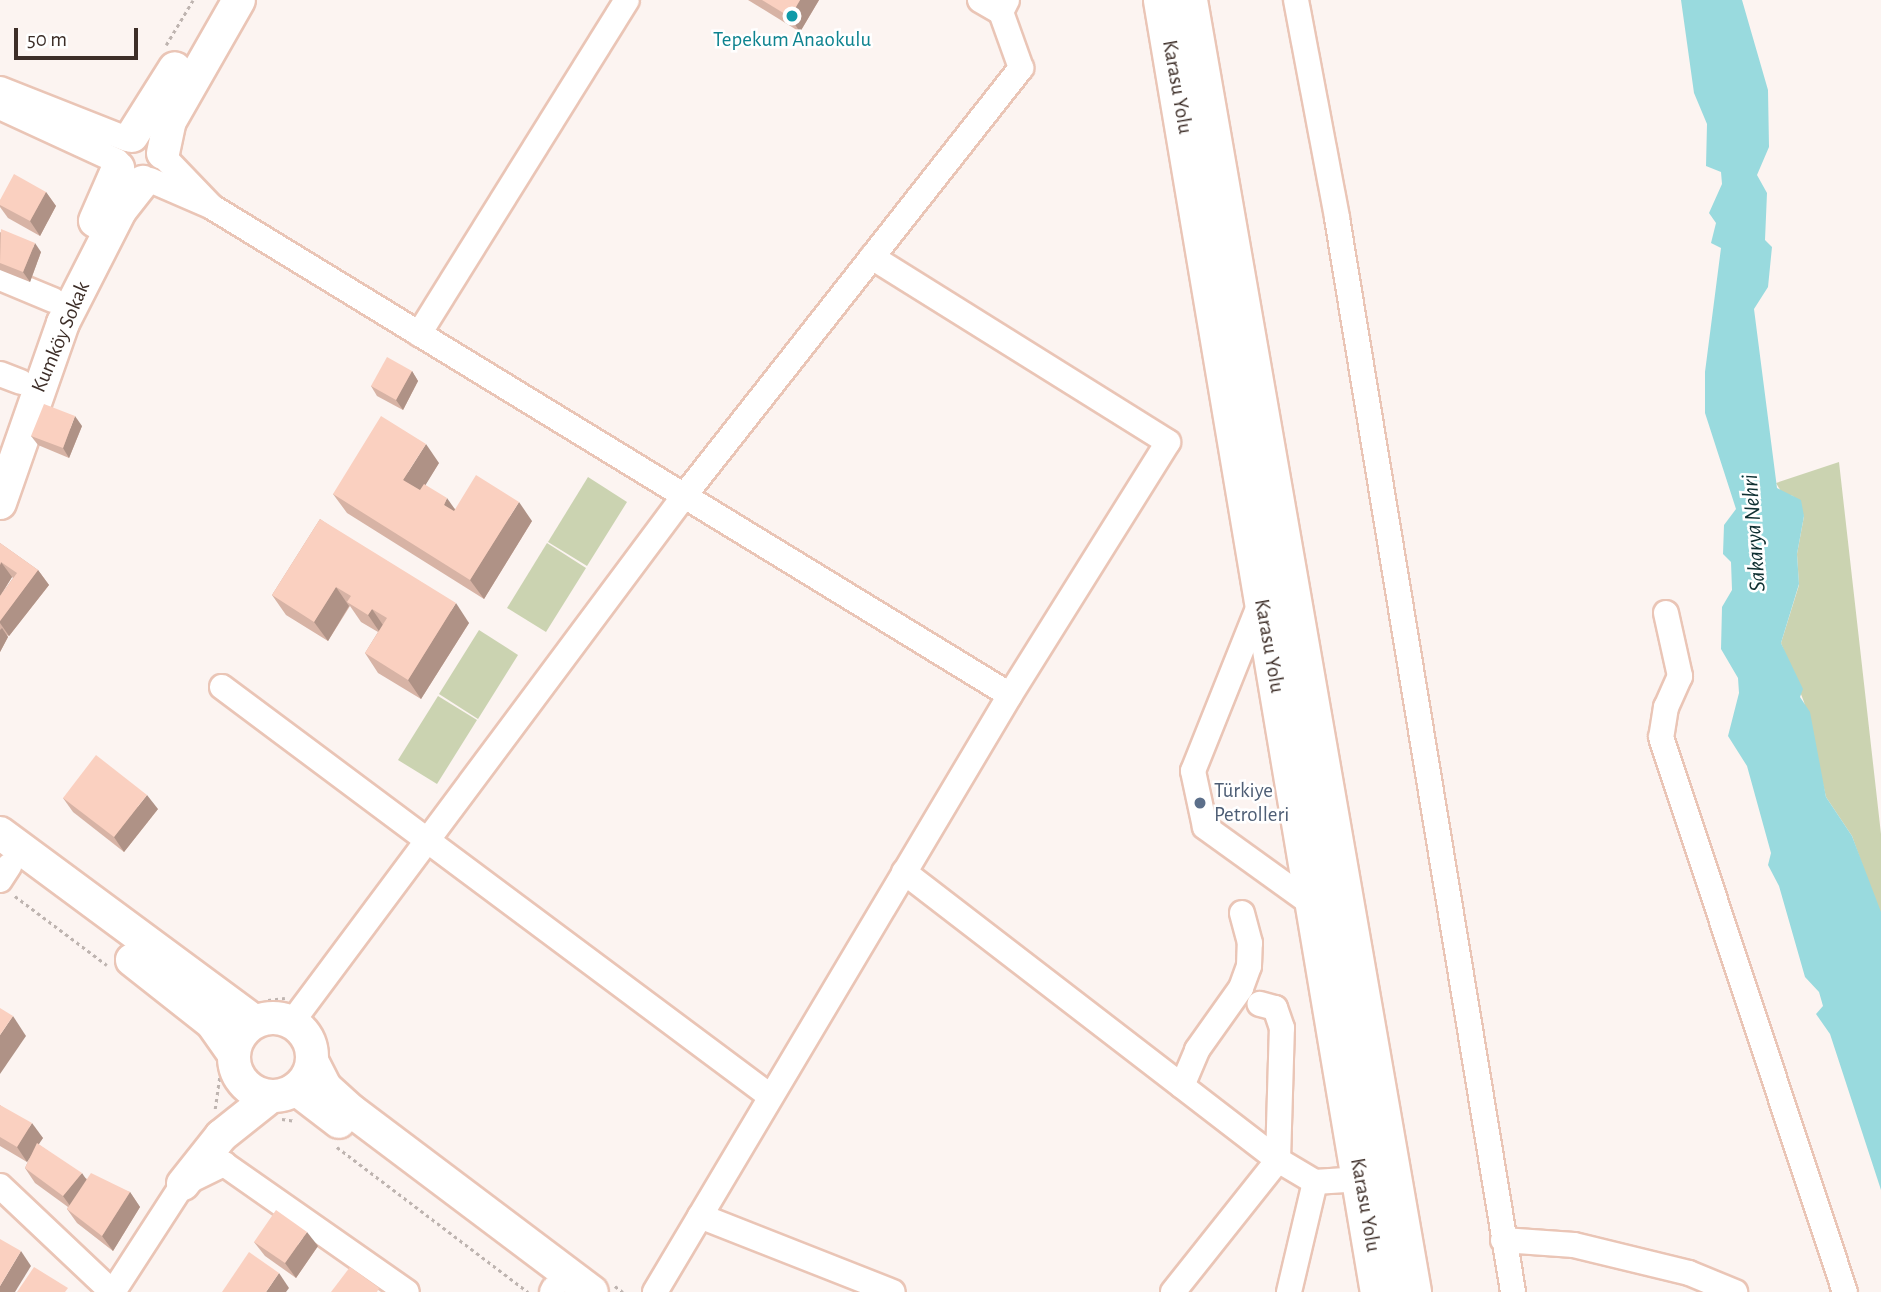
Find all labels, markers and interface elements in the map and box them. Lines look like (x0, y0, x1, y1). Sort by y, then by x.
marker: Tepekum Anaokulu (784, 8, 800, 24)
scale bar (18, 14, 142, 58)
place label: Tepekum Anaokulu (713, 27, 871, 53)
text: 50 m (27, 29, 67, 50)
street label: Karasu Yolu (1156, 38, 1198, 136)
street label: Kumköy Sokak (26, 278, 96, 396)
water label: Sakarya Nehri (1737, 473, 1773, 593)
street label: Karasu Yolu (1248, 597, 1290, 695)
place label: Türkiye Petrolleri (1214, 778, 1289, 828)
marker: Türkiye Petrolleri (1192, 795, 1208, 811)
street label: Karasu Yolu (1344, 1156, 1386, 1254)

